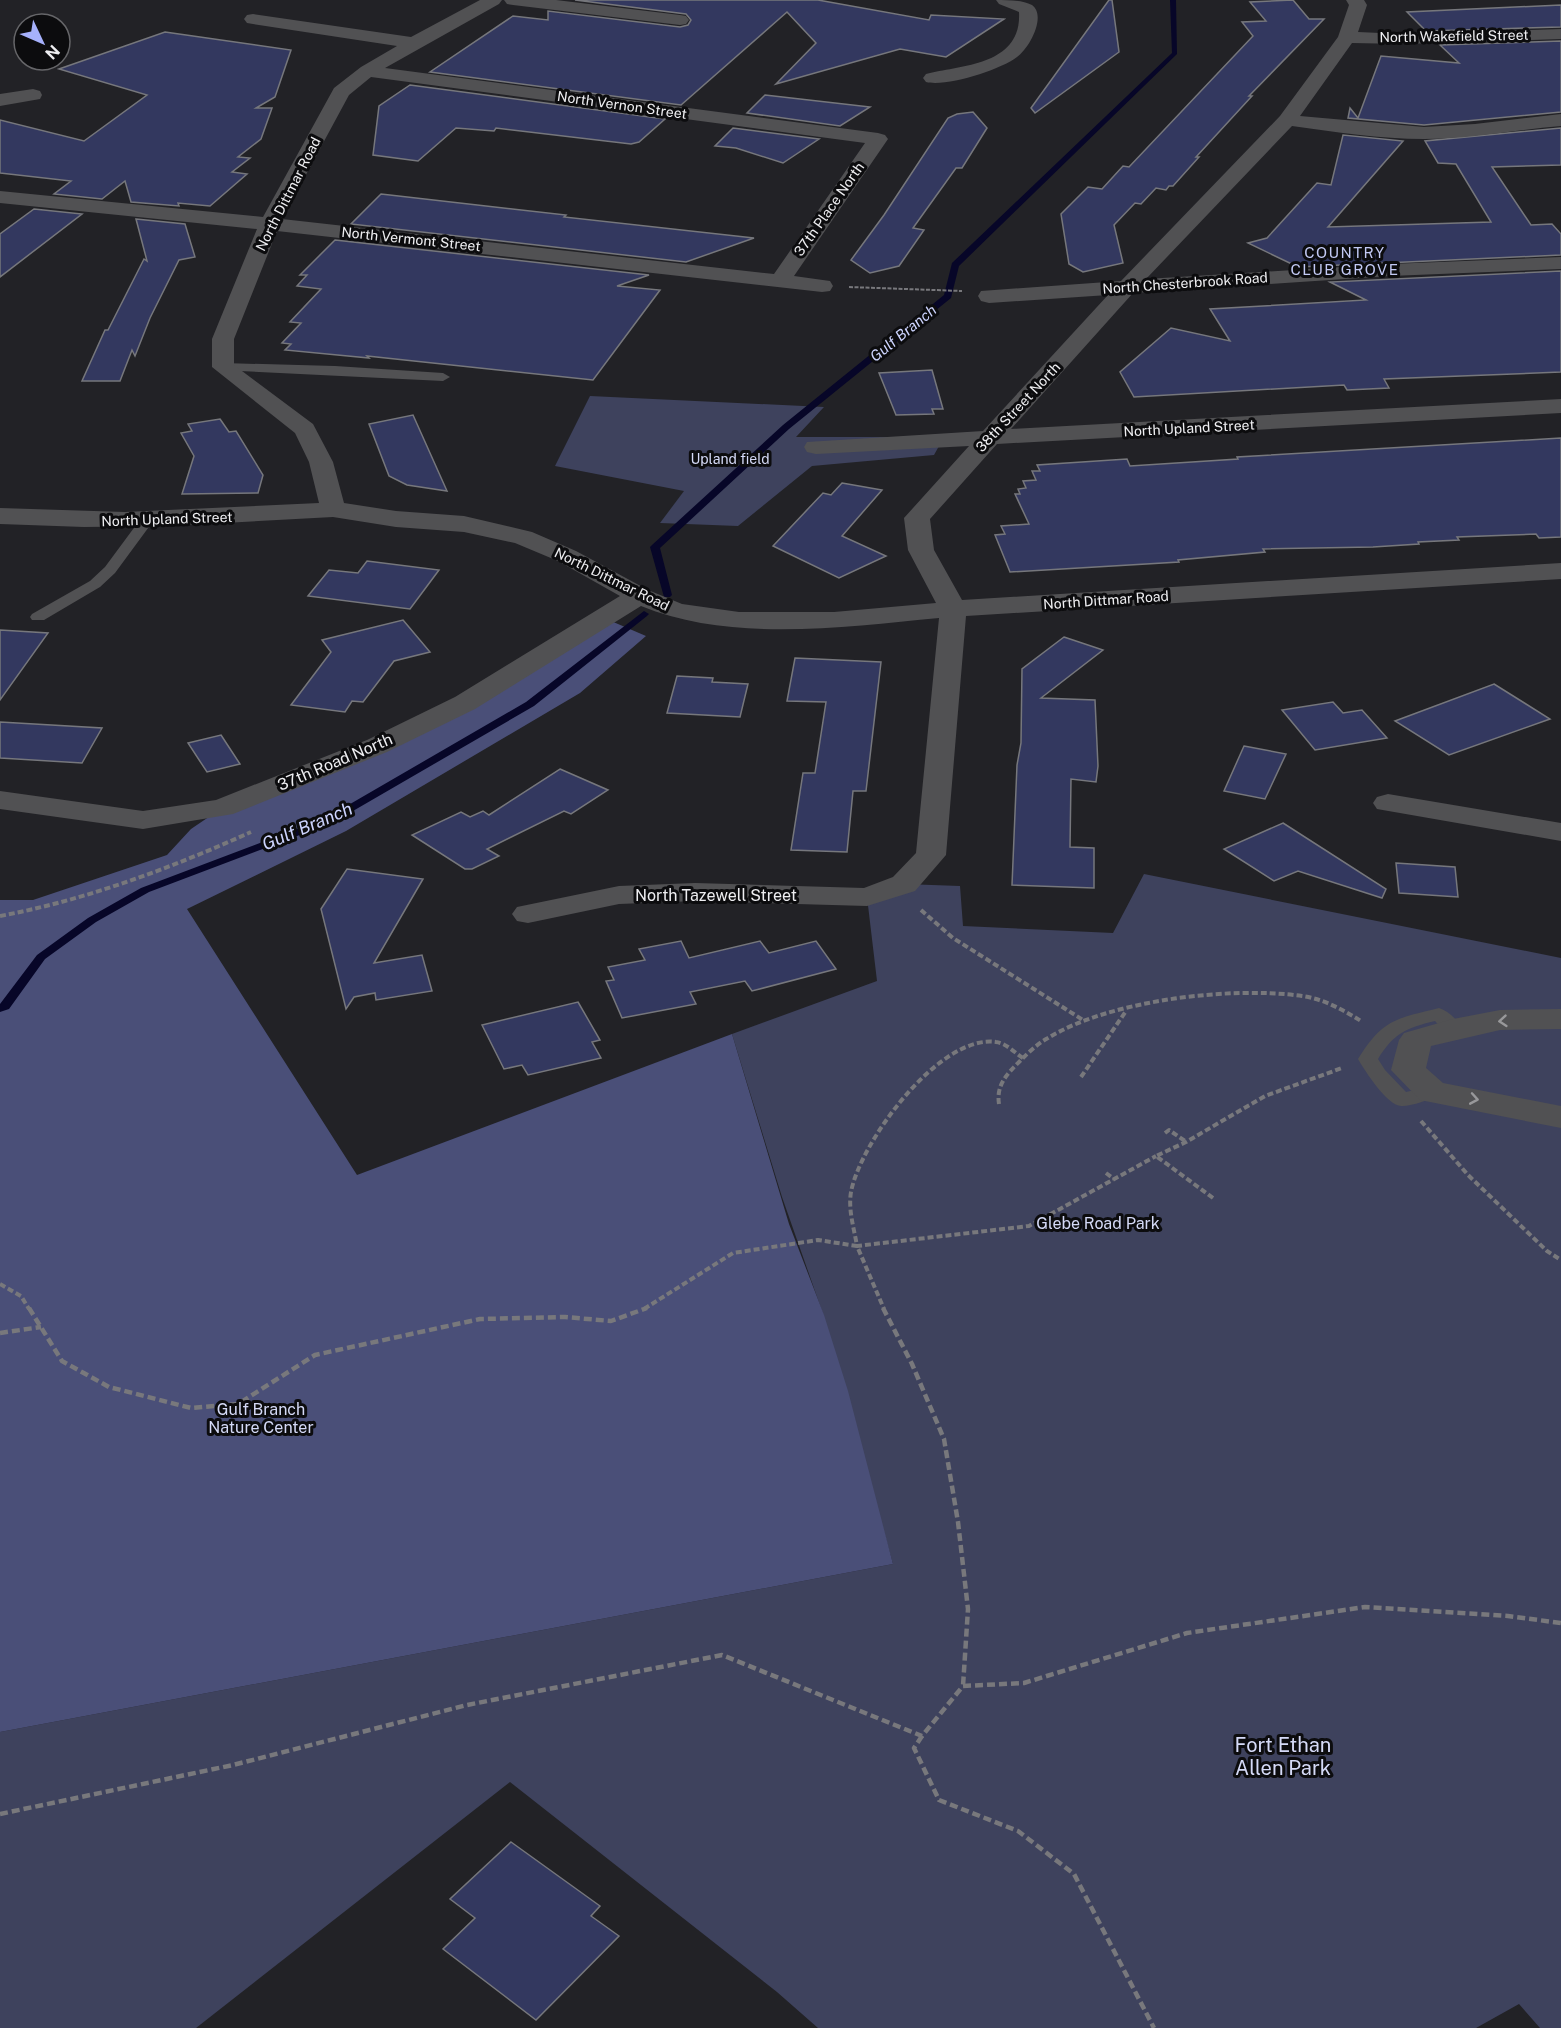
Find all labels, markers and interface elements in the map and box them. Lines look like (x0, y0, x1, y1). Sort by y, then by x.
north arrow (12, 12, 72, 72)
street label: North Wakefield Street (1379, 27, 1529, 45)
text: N (41, 41, 64, 63)
street label: North Vernon Street (556, 88, 688, 122)
street label: North Dittmar Road (252, 134, 324, 254)
street label: 37th Place North (791, 159, 867, 259)
street label: North Vermont Street (341, 224, 481, 254)
district label: COUNTRY CLUB GROVE (1290, 244, 1400, 278)
street label: North Chesterbrook Road (1102, 269, 1268, 297)
water label: Gulf Branch (866, 301, 940, 365)
street label: 38th Street North (973, 359, 1063, 455)
street label: North Upland Street (1123, 417, 1255, 439)
park label: Upland field (690, 451, 770, 467)
street label: North Upland Street (101, 509, 233, 529)
street label: North Dittmar Road (552, 544, 672, 614)
street label: North Dittmar Road (1043, 588, 1169, 612)
street label: 37th Road North (275, 729, 395, 795)
water label: Gulf Branch (259, 798, 355, 854)
street label: North Tazewell Street (635, 886, 797, 905)
one-way arrow (1498, 1014, 1507, 1027)
one-way arrow (1469, 1092, 1479, 1105)
park label: Glebe Road Park (1036, 1214, 1160, 1233)
park label: Gulf Branch Nature Center (208, 1400, 314, 1437)
park label: Fort Ethan Allen Park (1235, 1733, 1331, 1780)

